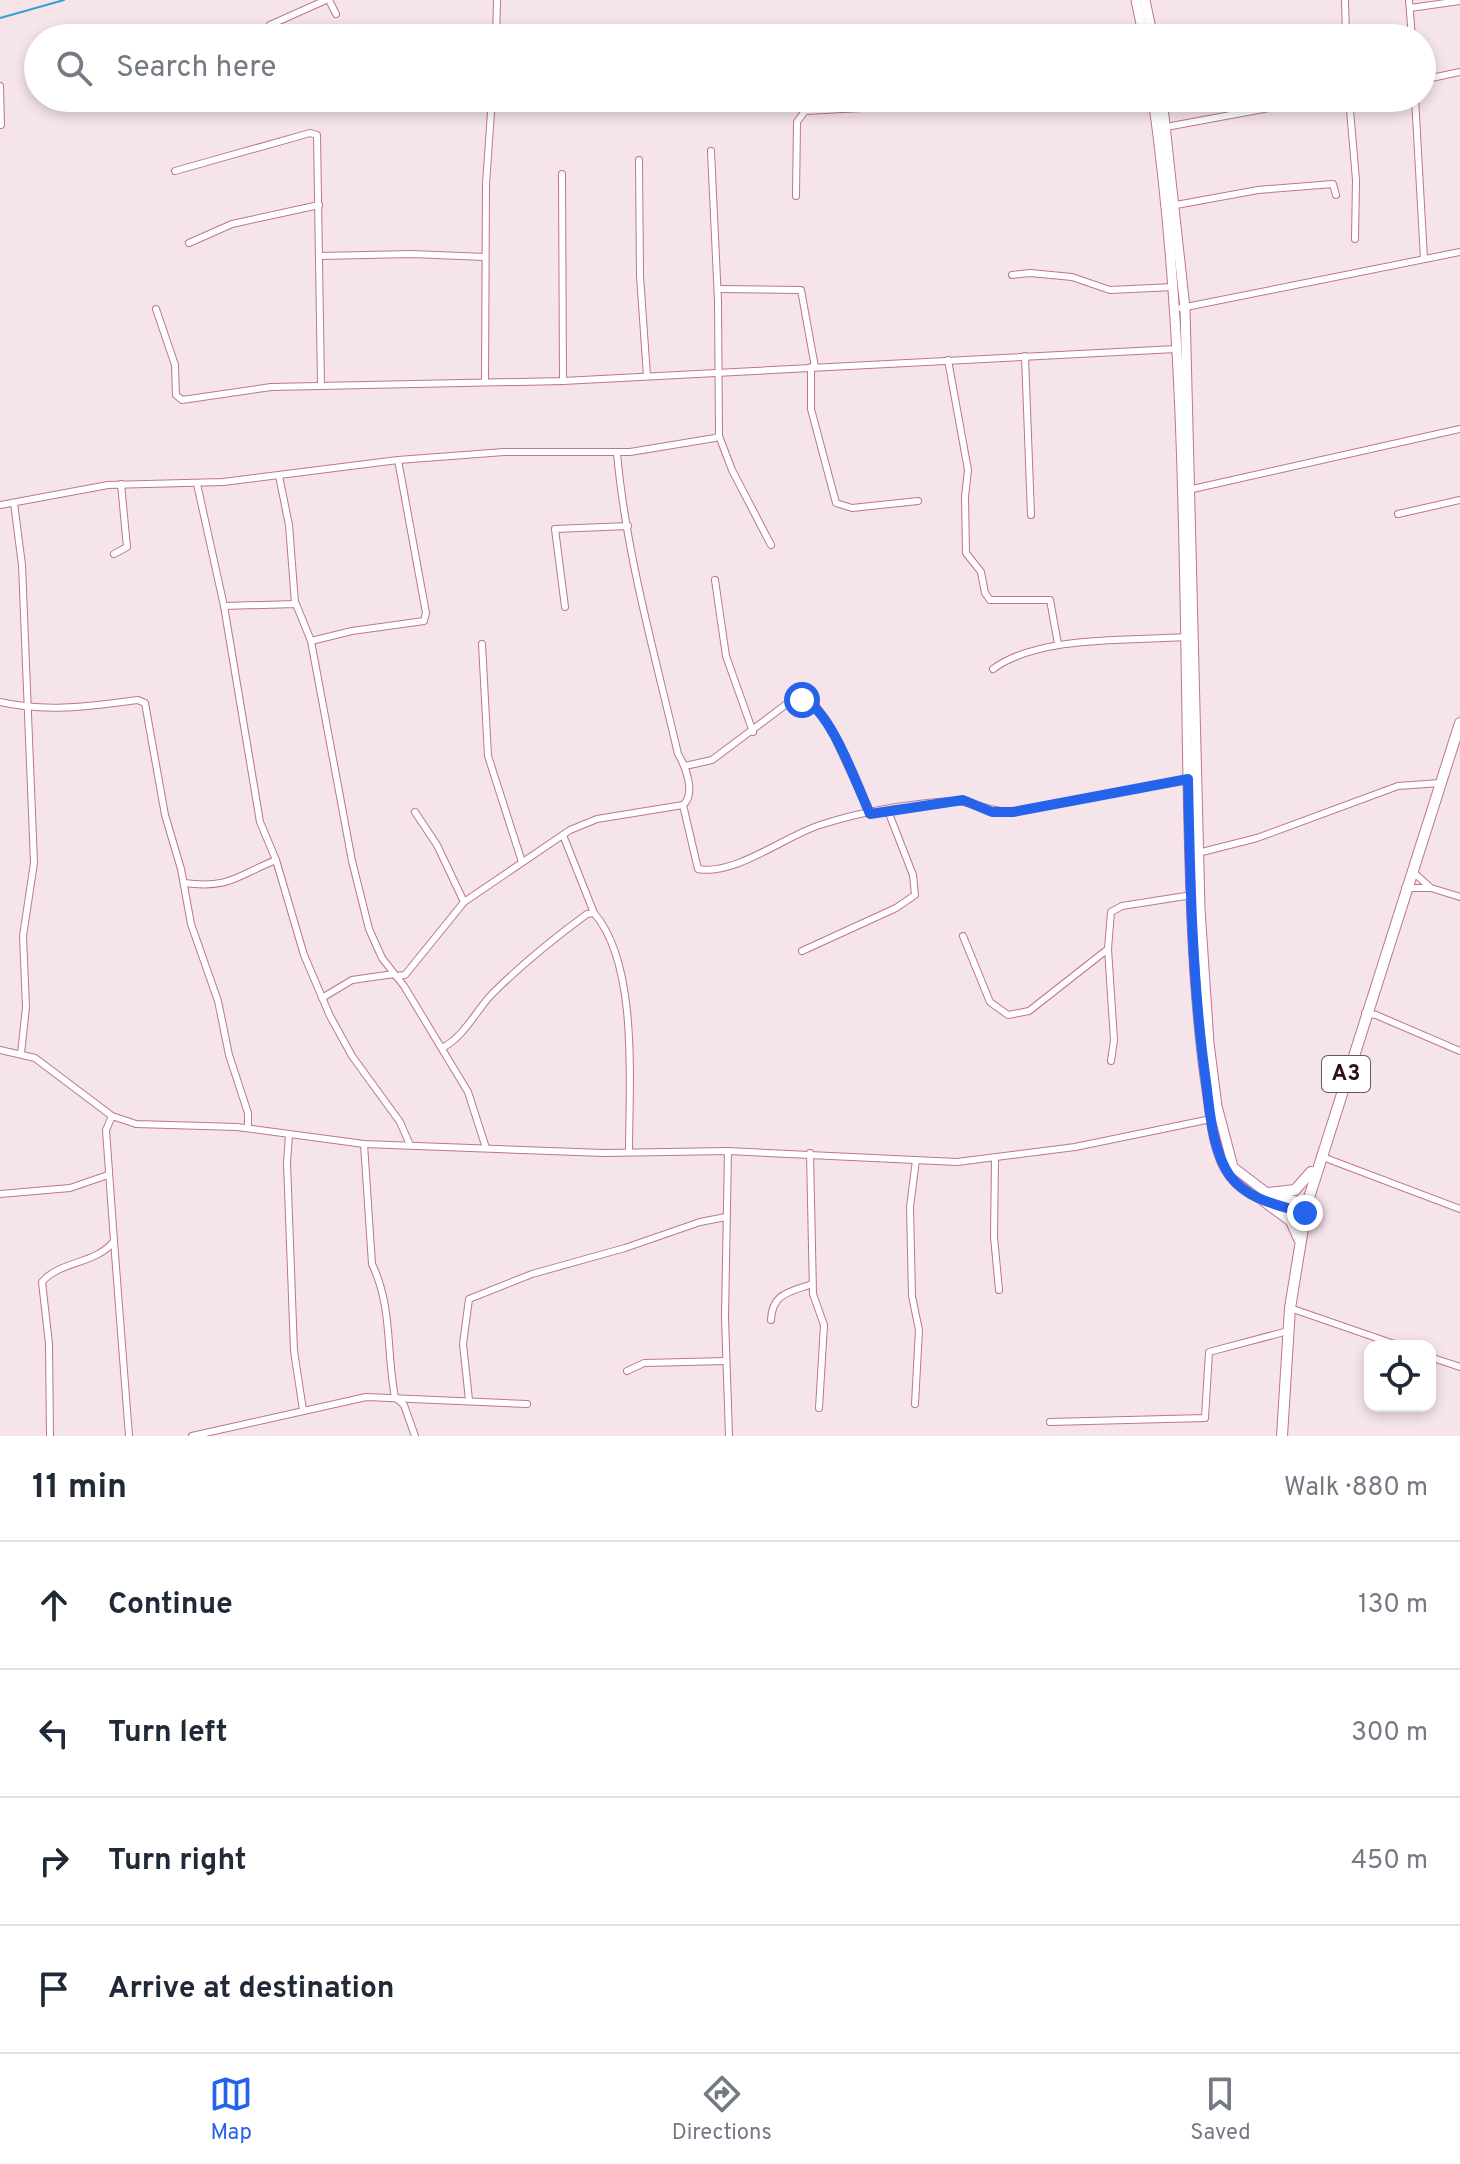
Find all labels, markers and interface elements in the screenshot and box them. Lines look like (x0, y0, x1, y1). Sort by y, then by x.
search box (24, 24, 1436, 112)
icon: search (52, 46, 96, 90)
text: Search here (116, 50, 276, 87)
route start (784, 682, 820, 718)
road number: A3 (1322, 1056, 1370, 1092)
route end (1287, 1195, 1323, 1231)
map controls (1364, 1340, 1436, 1412)
button: locate (1364, 1340, 1436, 1412)
text: 11 min (32, 1467, 127, 1510)
text: Walk · 880 m (1284, 1472, 1428, 1505)
icon: ahead (32, 1583, 76, 1627)
text: Continue (108, 1587, 233, 1624)
text: 130 m (1358, 1589, 1428, 1622)
icon: left (32, 1711, 76, 1755)
text: Turn left (108, 1715, 228, 1752)
text: 300 m (1351, 1717, 1428, 1750)
icon: right (32, 1839, 76, 1883)
text: Turn right (108, 1843, 246, 1880)
text: 450 m (1351, 1845, 1428, 1878)
icon: arrive (32, 1967, 76, 2011)
text: Arrive at destination (108, 1971, 394, 2008)
tab: Map (209, 2072, 253, 2147)
tab: Directions (672, 2072, 772, 2147)
tab: Saved (1190, 2072, 1251, 2147)

